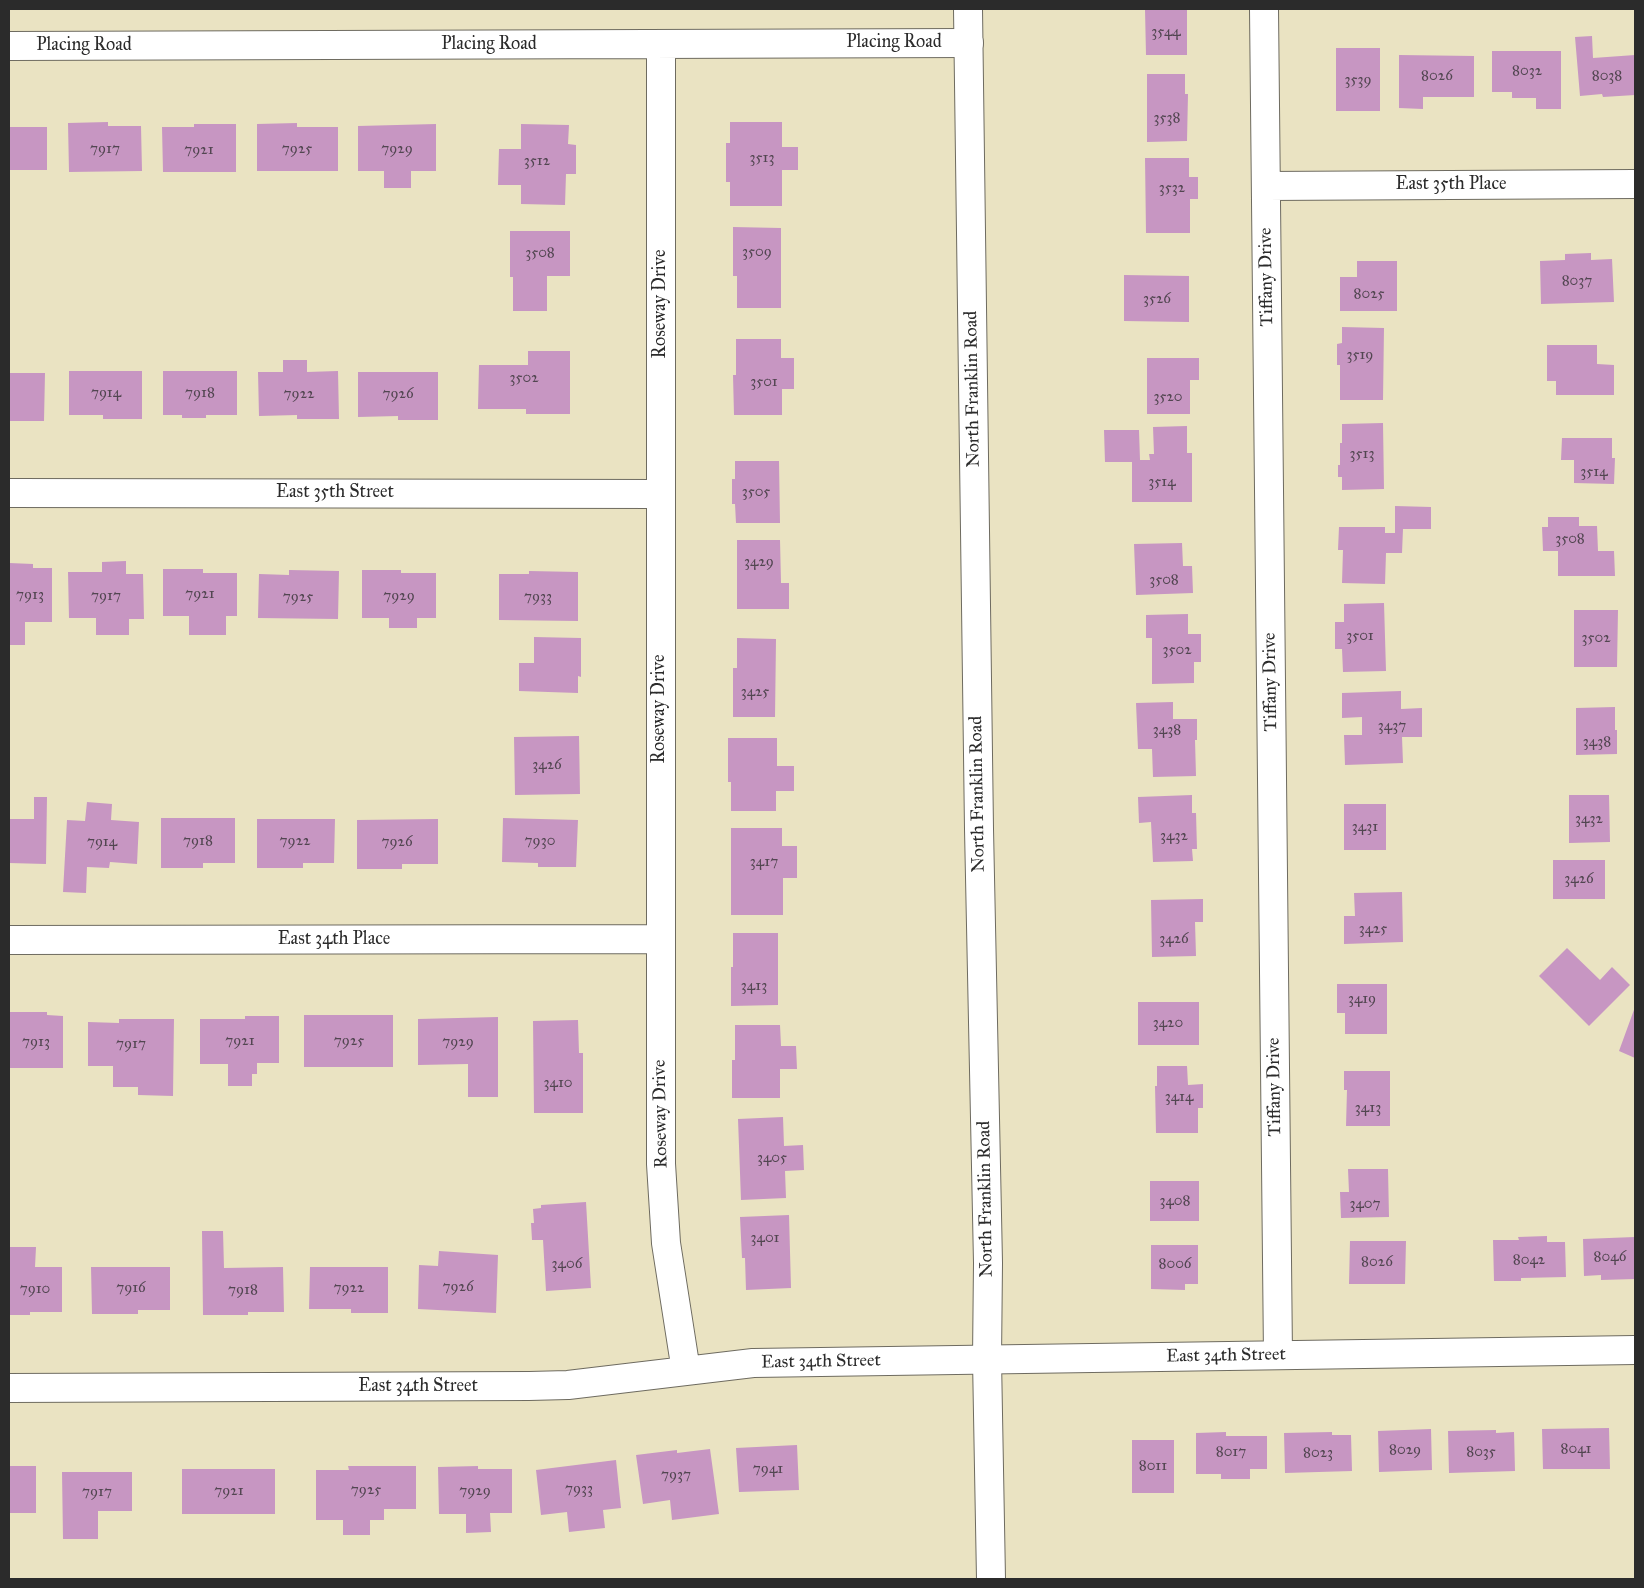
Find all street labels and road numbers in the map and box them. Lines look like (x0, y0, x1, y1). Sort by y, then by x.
street label: Placing Road (846, 32, 942, 54)
street label: Placing Road (441, 34, 537, 56)
street label: Placing Road (36, 35, 132, 57)
street label: East 35th Place (1396, 174, 1506, 196)
street label: Tiffany Drive (1255, 227, 1279, 327)
street label: Roseway Drive (650, 250, 672, 358)
street label: North Franklin Road (961, 310, 985, 468)
street label: East 35th Street (276, 482, 394, 504)
street label: Tiffany Drive (1259, 632, 1283, 732)
street label: Roseway Drive (649, 655, 671, 763)
street label: North Franklin Road (966, 715, 990, 873)
street label: East 34th Place (278, 929, 390, 951)
street label: Tiffany Drive (1263, 1037, 1287, 1137)
street label: Roseway Drive (649, 1059, 673, 1169)
street label: North Franklin Road (974, 1120, 998, 1278)
street label: East 34th Street (1166, 1344, 1286, 1368)
street label: East 34th Street (761, 1350, 881, 1374)
street label: East 34th Street (358, 1376, 478, 1398)

